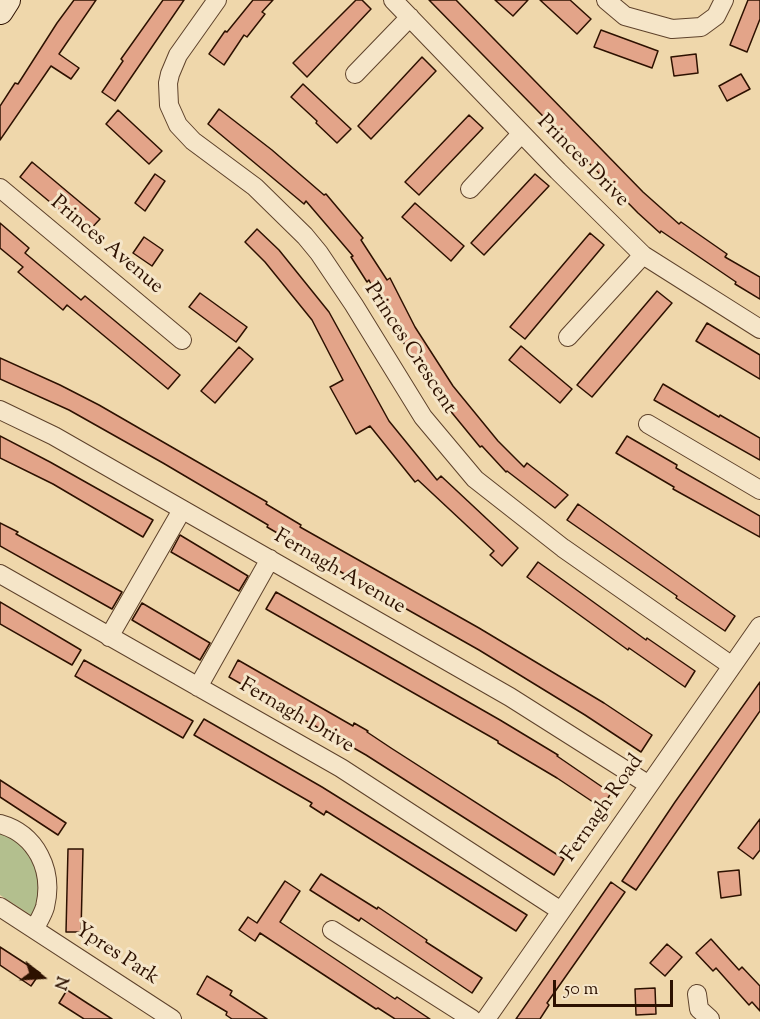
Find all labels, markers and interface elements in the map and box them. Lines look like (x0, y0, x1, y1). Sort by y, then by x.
street label: Princes Drive (531, 111, 633, 213)
street label: Princes Avenue (44, 191, 168, 301)
street label: Princes Crescent (357, 279, 461, 419)
street label: Fernagh Avenue (269, 525, 409, 621)
street label: Fernagh Drive (234, 674, 358, 760)
street label: Fernagh Road (558, 751, 650, 867)
street label: Ypres Park (69, 918, 163, 992)
north arrow (12, 947, 72, 1007)
scale bar (556, 968, 676, 1006)
text: N (47, 973, 73, 992)
text: 50 m (564, 977, 598, 1003)

